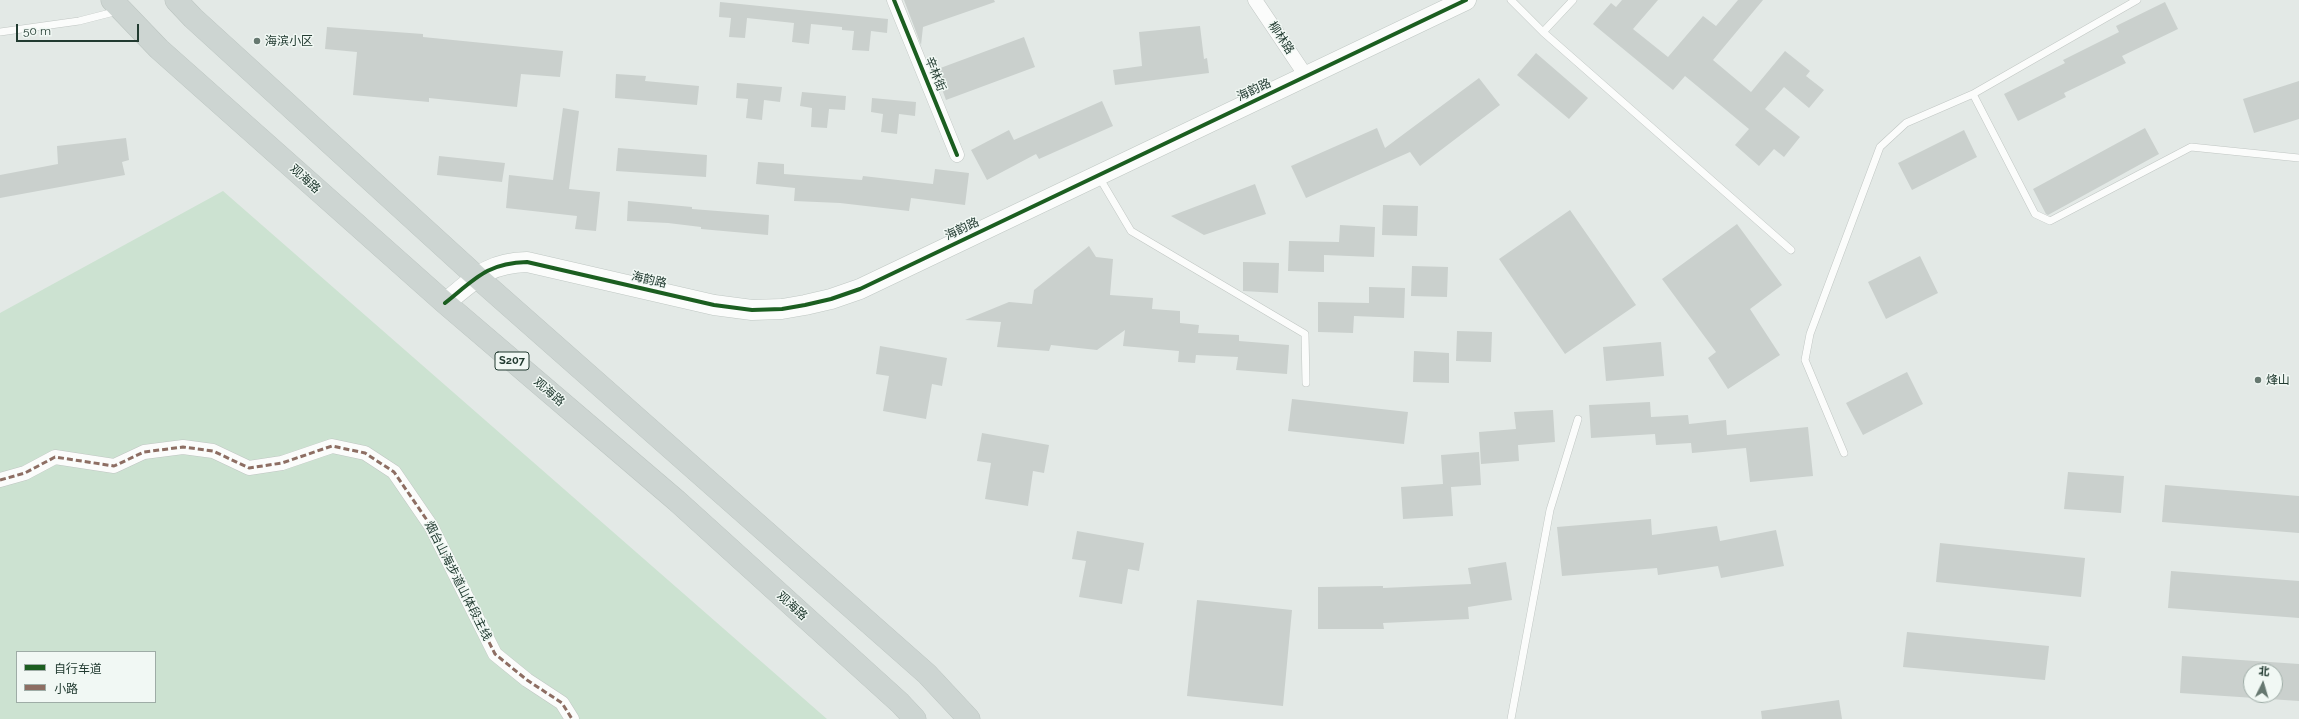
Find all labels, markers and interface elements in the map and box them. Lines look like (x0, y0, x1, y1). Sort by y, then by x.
scale bar (18, 16, 141, 42)
street label: 柳林路 (1265, 19, 1297, 57)
text: 50 m (23, 24, 51, 38)
place label: 海滨小区 (265, 34, 313, 48)
marker: 海滨小区 (252, 36, 262, 46)
street label: 辛林街 (922, 55, 948, 93)
street label: 海韵路 (1235, 76, 1273, 104)
street label: 观海路 (287, 162, 323, 196)
street label: 海韵路 (943, 215, 981, 243)
street label: 海韵路 (630, 269, 668, 291)
road number: S207 (495, 352, 529, 370)
place label: 烽山 (2266, 373, 2290, 387)
street label: 观海路 (531, 375, 567, 409)
marker: 烽山 (2253, 375, 2263, 385)
street label: 烟台山海步道山体段主线 (422, 519, 494, 643)
street label: 观海路 (774, 589, 810, 623)
legend (16, 651, 156, 703)
text: 自行车道 (54, 662, 102, 676)
north arrow (2243, 663, 2283, 703)
text: 北 (2258, 665, 2270, 678)
text: 小路 (54, 682, 78, 696)

